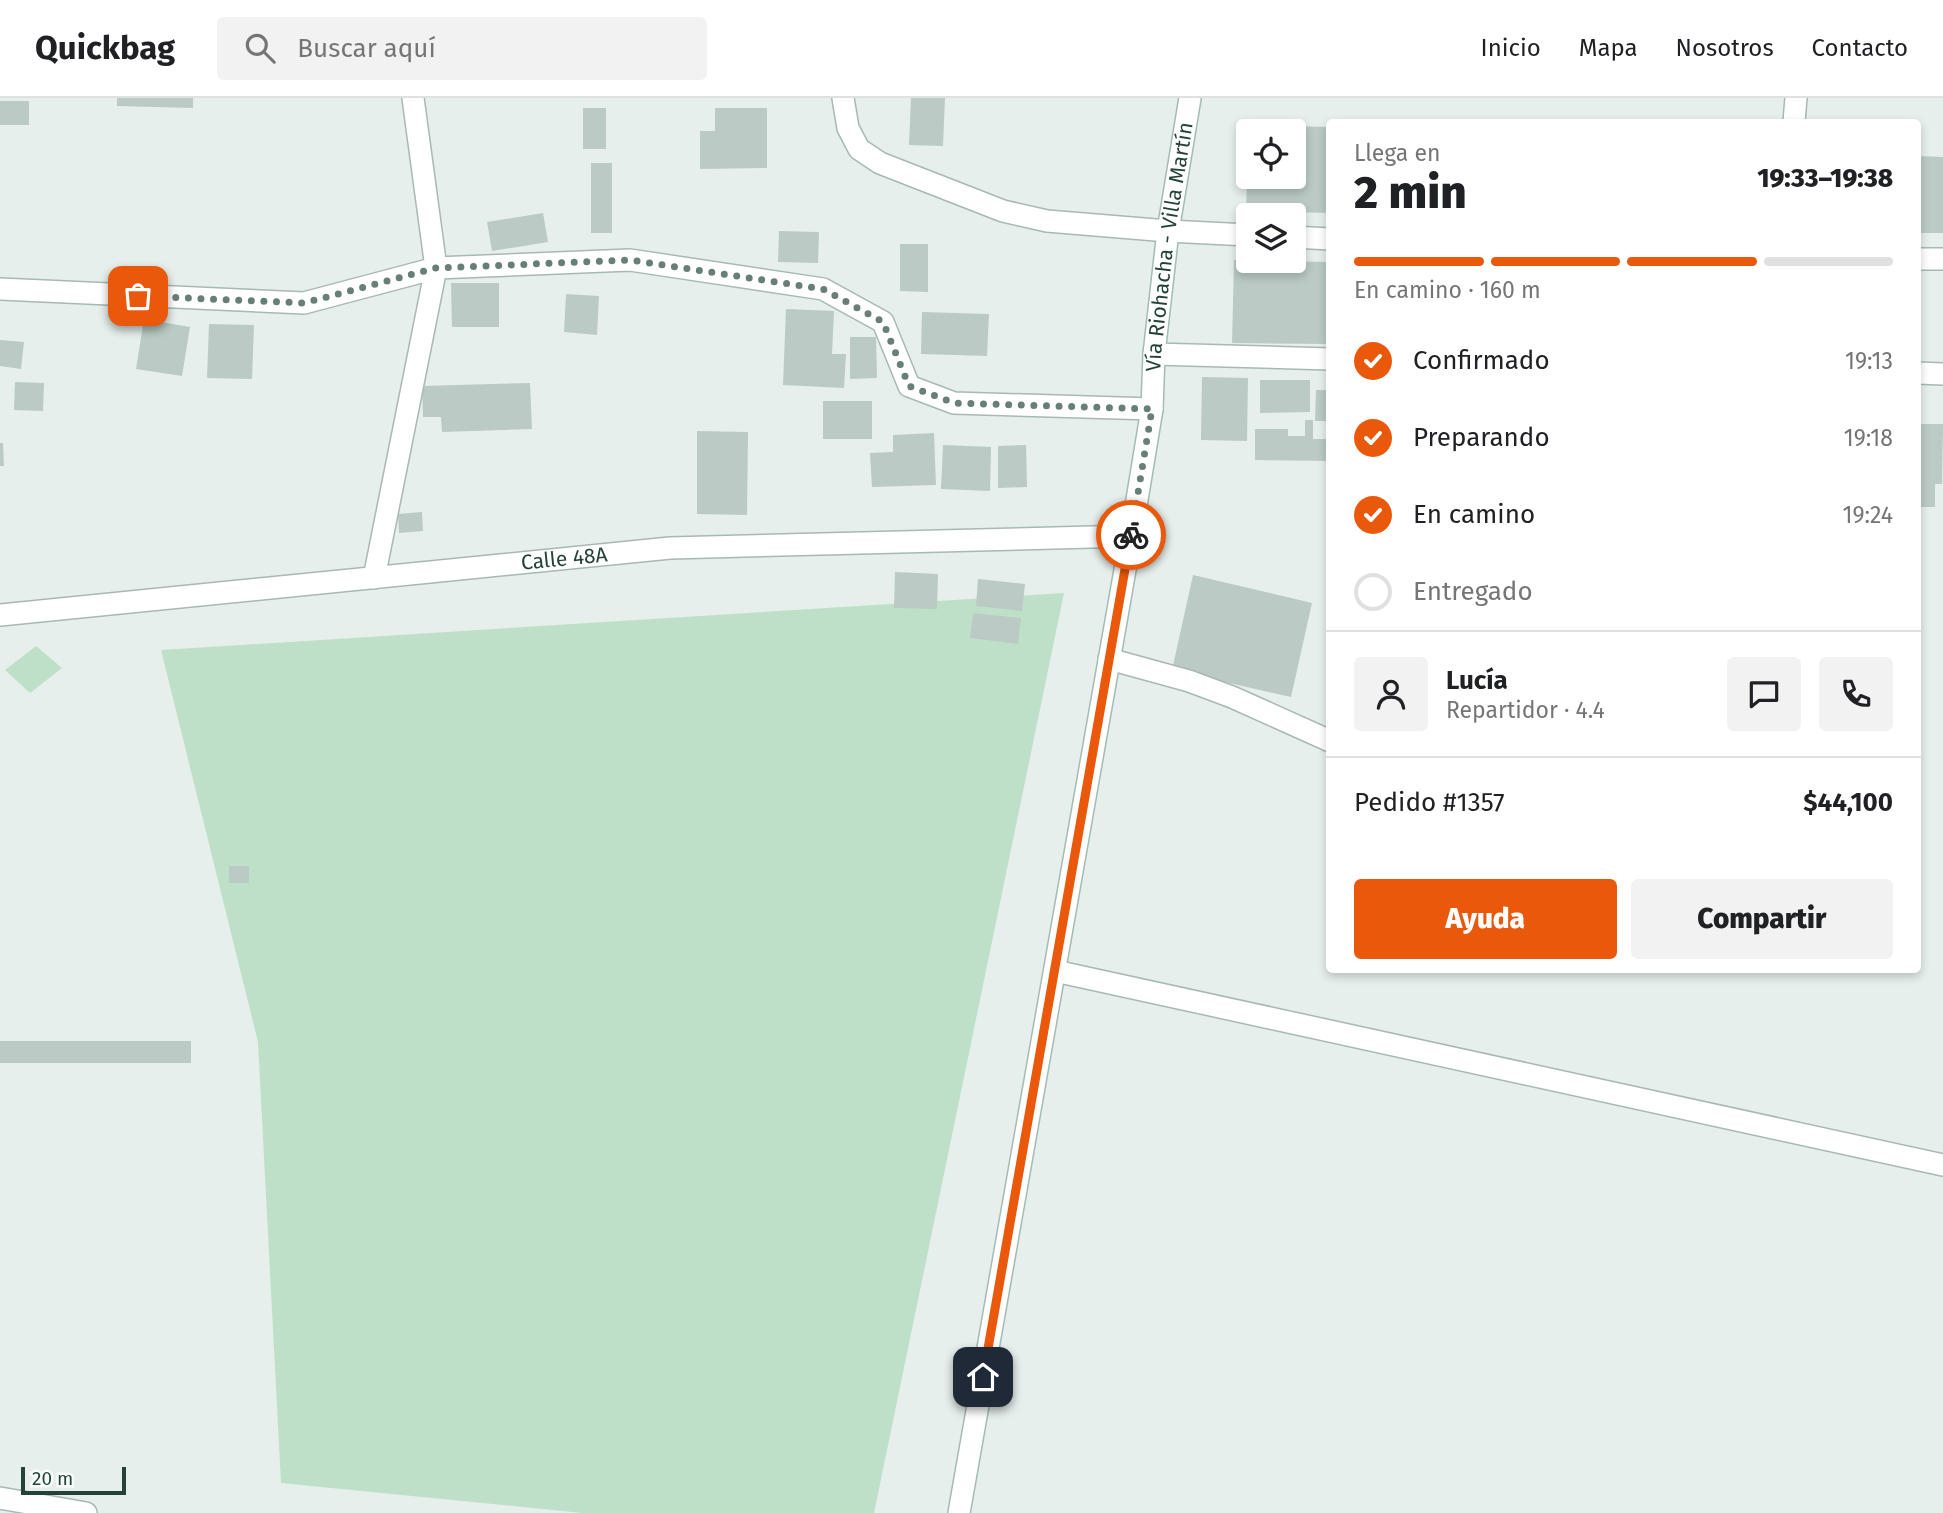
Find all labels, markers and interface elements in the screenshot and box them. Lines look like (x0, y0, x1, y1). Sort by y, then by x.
search box (217, 17, 707, 80)
text: Quickbag (35, 28, 175, 68)
icon: search (241, 29, 279, 67)
text: Buscar aquí (297, 33, 436, 64)
text: Inicio (1481, 34, 1541, 62)
text: Mapa (1579, 34, 1638, 62)
text: Nosotros (1676, 34, 1774, 62)
text: Contacto (1812, 34, 1908, 62)
map controls (1236, 119, 1306, 273)
button: locate (1236, 119, 1306, 189)
street label: Vía Riohacha - Villa Martín (1140, 120, 1199, 372)
text: Llega en (1354, 139, 1440, 167)
text: 19:33–19:38 (1757, 163, 1893, 194)
text: 2 min (1354, 165, 1467, 220)
button: layers (1236, 203, 1306, 273)
pin (108, 266, 168, 326)
text: En camino · 160 m (1354, 276, 1541, 304)
icon: bag (119, 277, 157, 315)
icon: check (1354, 342, 1392, 380)
text: Confirmado (1413, 345, 1550, 376)
text: 19:13 (1845, 347, 1893, 375)
icon: check (1354, 419, 1392, 457)
text: Preparando (1413, 422, 1550, 453)
text: 19:18 (1844, 424, 1893, 452)
icon: check (1354, 496, 1392, 534)
text: En camino (1413, 499, 1535, 530)
courier (1096, 500, 1166, 570)
text: 19:24 (1842, 501, 1893, 529)
icon: bike (1112, 516, 1150, 554)
street label: Calle 48A (520, 541, 609, 576)
text: Entregado (1413, 576, 1533, 607)
button: person (1354, 657, 1428, 731)
button: chat (1727, 657, 1801, 731)
button: phone (1819, 657, 1893, 731)
text: Lucía (1446, 665, 1508, 696)
text: Repartidor · 4.4 (1446, 696, 1605, 724)
text: Pedido #1357 (1354, 787, 1505, 818)
text: $44,100 (1803, 787, 1893, 818)
button: Ayuda (1354, 879, 1617, 959)
button: Compartir (1631, 879, 1893, 959)
pin (953, 1347, 1013, 1407)
icon: home (964, 1358, 1002, 1396)
scale bar (21, 1464, 126, 1496)
text: 20 m (32, 1467, 73, 1490)

